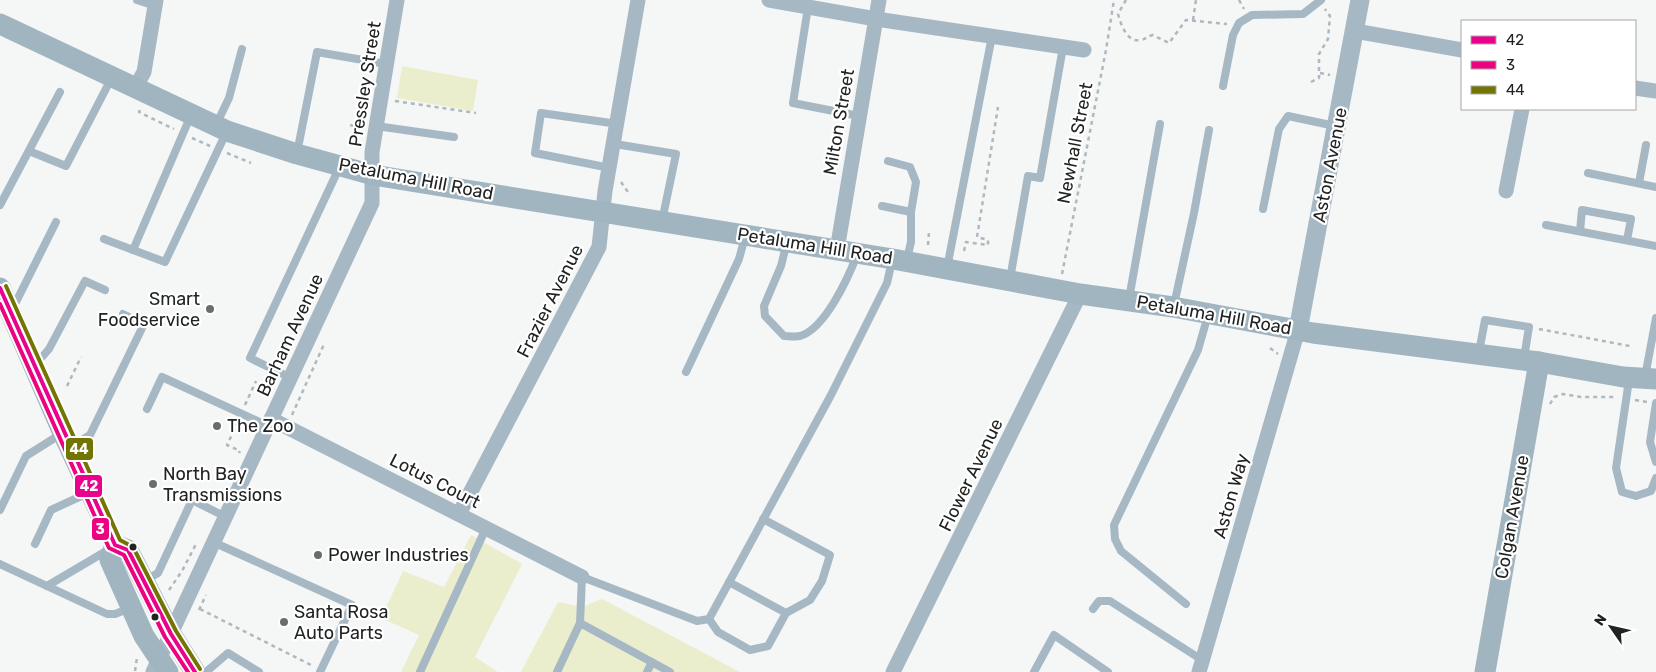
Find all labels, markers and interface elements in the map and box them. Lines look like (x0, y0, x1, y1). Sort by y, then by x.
street label: Pressley Street (344, 20, 386, 148)
legend (1461, 20, 1636, 110)
text: 42 (1506, 31, 1524, 49)
text: 3 (1506, 56, 1515, 74)
street label: Milton Street (819, 67, 859, 177)
street label: Newhall Street (1052, 81, 1098, 205)
text: 44 (1506, 81, 1525, 99)
street label: Aston Avenue (1308, 106, 1352, 224)
street label: Petaluma Hill Road (337, 153, 495, 205)
street label: Petaluma Hill Road (736, 223, 894, 269)
street label: Frazier Avenue (512, 241, 588, 361)
street label: Barham Avenue (252, 270, 328, 400)
place label: Smart Foodservice (98, 288, 200, 331)
street label: Petaluma Hill Road (1135, 291, 1293, 339)
marker: Smart Foodservice (204, 303, 216, 315)
place label: The Zoo (227, 415, 294, 437)
street label: Flower Avenue (934, 415, 1008, 535)
marker: The Zoo (211, 420, 223, 432)
line badge: 44 (65, 437, 94, 461)
text: 44 (69, 441, 89, 458)
street label: Lotus Court (386, 449, 484, 513)
street label: Aston Way (1208, 451, 1254, 541)
street label: Colgan Avenue (1490, 453, 1534, 581)
place label: North Bay Transmissions (163, 463, 282, 506)
line badge: 42 (74, 474, 103, 498)
text: 42 (80, 478, 98, 495)
marker: North Bay Transmissions (147, 478, 159, 490)
line badge: 3 (91, 517, 110, 541)
text: 3 (95, 521, 105, 538)
unlabelled marker (128, 542, 138, 552)
place label: Power Industries (328, 544, 469, 566)
marker: Power Industries (312, 549, 324, 561)
place label: Santa Rosa Auto Parts (294, 601, 388, 644)
north arrow (1586, 602, 1636, 652)
text: N (1591, 611, 1611, 629)
unlabelled marker (150, 612, 160, 622)
marker: Santa Rosa Auto Parts (278, 616, 290, 628)

